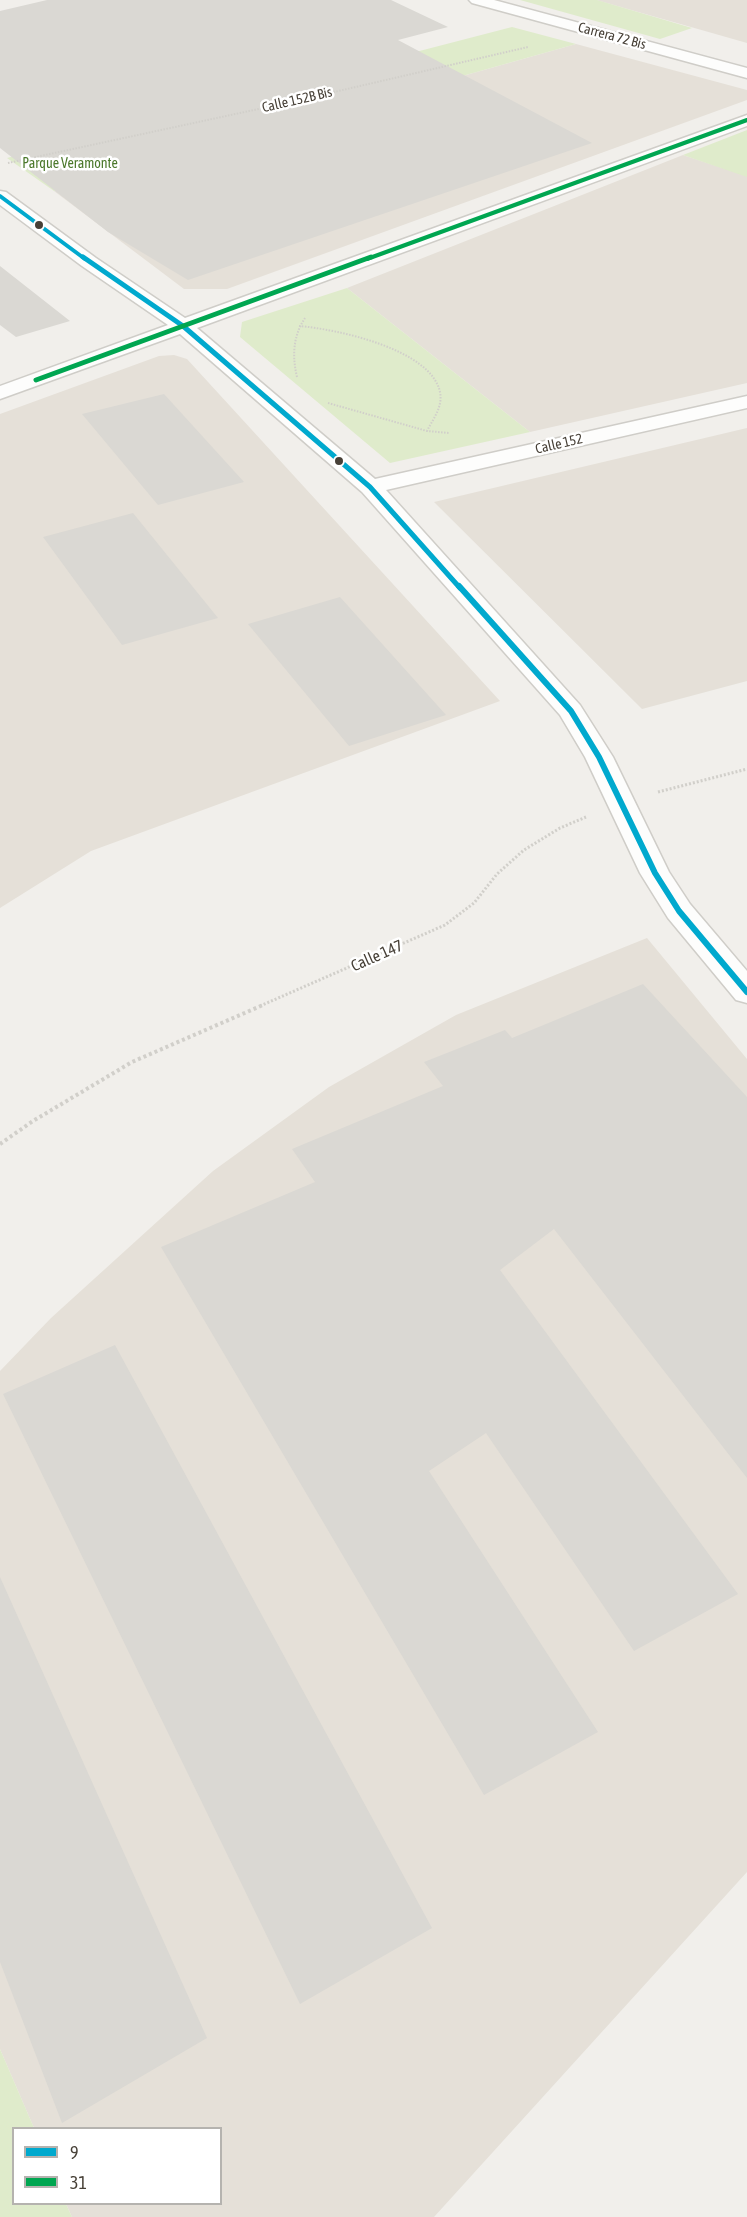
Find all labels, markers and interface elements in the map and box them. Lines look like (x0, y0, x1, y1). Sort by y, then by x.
street label: Carrera 72 Bis (576, 19, 648, 53)
street label: Calle 152B Bis (260, 84, 334, 116)
park label: Parque Veramonte (22, 156, 118, 172)
unlabelled marker (33, 219, 45, 231)
street label: Calle 152 (534, 430, 584, 458)
unlabelled marker (333, 455, 345, 467)
street label: Calle 147 (348, 936, 406, 976)
legend (12, 2127, 222, 2205)
text: 9 (70, 2142, 78, 2163)
text: 31 (70, 2172, 87, 2193)

